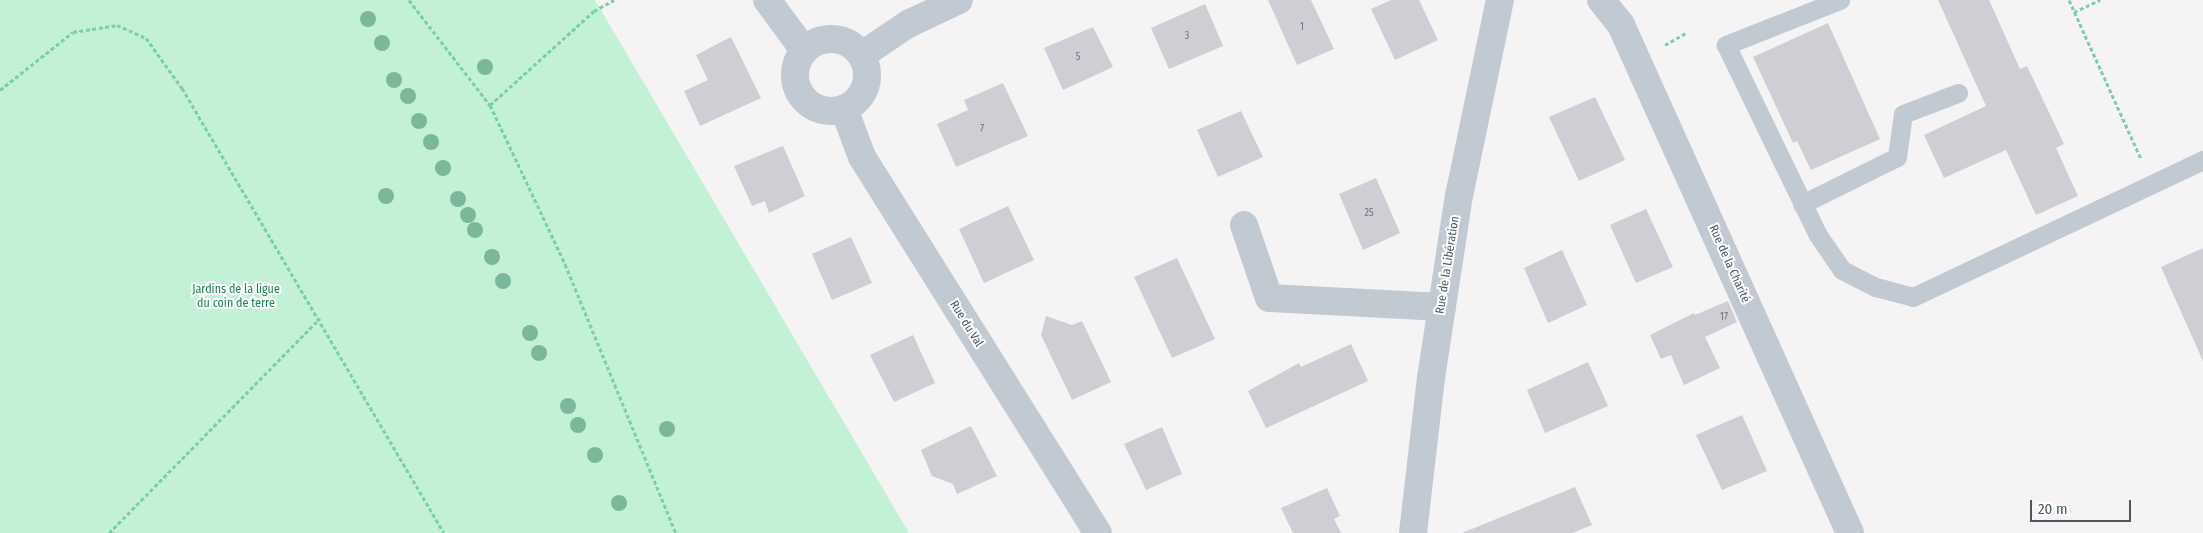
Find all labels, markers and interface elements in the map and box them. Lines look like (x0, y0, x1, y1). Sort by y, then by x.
house number: 1 (1300, 22, 1304, 34)
house number: 3 (1185, 31, 1189, 43)
house number: 5 (1076, 52, 1080, 64)
house number: 7 (980, 124, 984, 136)
house number: 25 (1365, 208, 1373, 220)
street label: Rue de la Libération (1433, 215, 1463, 315)
street label: Rue de la Charité (1705, 223, 1753, 305)
park label: Jardins de la ligue du coin de terre (192, 283, 280, 311)
street label: Rue du Val (946, 298, 986, 350)
house number: 17 (1720, 312, 1728, 324)
scale bar (2033, 490, 2134, 522)
text: 20 m (2038, 500, 2068, 518)

